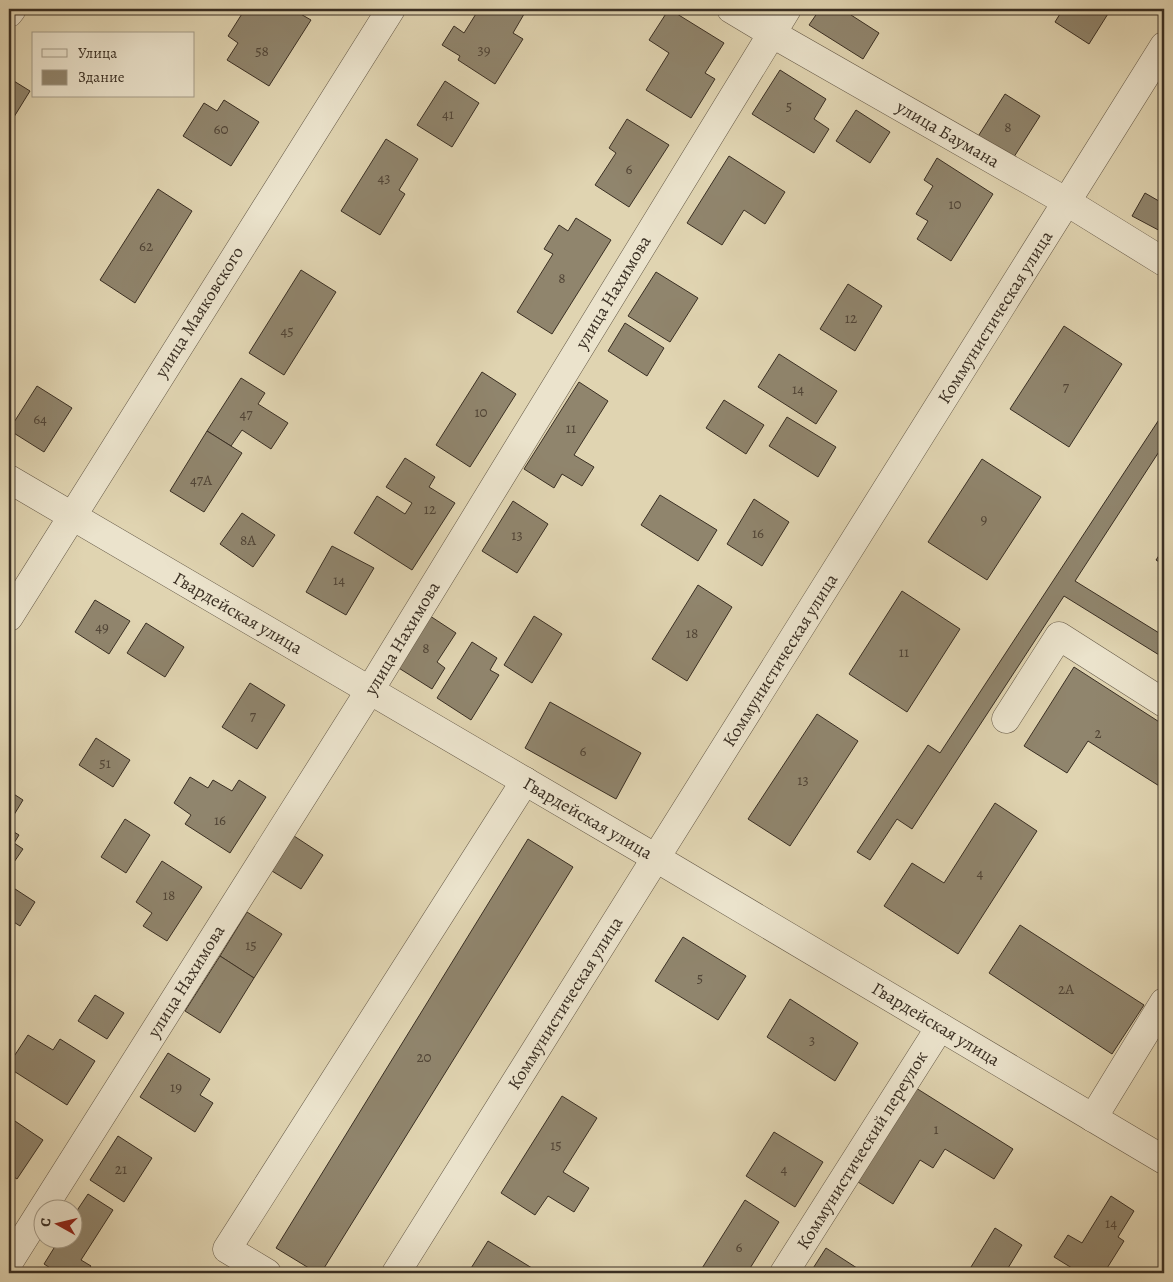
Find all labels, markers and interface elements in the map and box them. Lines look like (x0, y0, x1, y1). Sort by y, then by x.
legend (32, 32, 195, 98)
house number: 39 (477, 40, 491, 60)
house number: 58 (255, 41, 269, 61)
text: Улица (78, 43, 117, 63)
text: Здание (78, 67, 125, 87)
street label: улица Баумана (891, 94, 1005, 174)
house number: 5 (786, 96, 792, 116)
house number: 41 (442, 104, 454, 124)
house number: 8 (1004, 117, 1012, 137)
house number: 60 (214, 119, 228, 139)
house number: 6 (626, 159, 633, 179)
house number: 43 (377, 168, 391, 188)
house number: 10 (948, 194, 962, 214)
street label: Коммунистическая улица (932, 225, 1058, 408)
street label: улица Нахимова (569, 230, 657, 354)
house number: 62 (139, 236, 153, 256)
street label: улица Маяковского (148, 242, 249, 383)
house number: 8 (558, 268, 566, 288)
house number: 12 (845, 308, 857, 328)
house number: 45 (280, 321, 294, 341)
house number: 7 (1063, 377, 1070, 397)
house number: 14 (792, 379, 804, 399)
house number: 10 (474, 402, 488, 422)
house number: 47 (239, 404, 253, 424)
house number: 64 (33, 409, 47, 429)
house number: 11 (566, 418, 576, 438)
house number: 47А (190, 470, 212, 490)
house number: 12 (424, 499, 436, 519)
house number: 9 (981, 509, 988, 529)
house number: 16 (752, 523, 764, 543)
house number: 13 (511, 525, 523, 545)
house number: 8А (240, 530, 256, 550)
street label: Гвардейская улица (169, 566, 308, 660)
street label: Коммунистическая улица (717, 568, 843, 751)
house number: 14 (333, 570, 345, 590)
street label: улица Нахимова (358, 576, 446, 700)
house number: 49 (95, 617, 109, 637)
house number: 18 (686, 623, 698, 643)
house number: 8 (422, 638, 430, 658)
house number: 11 (899, 642, 909, 662)
house number: 7 (250, 706, 257, 726)
house number: 2 (1094, 723, 1102, 743)
house number: 6 (580, 741, 587, 761)
house number: 51 (99, 753, 111, 773)
house number: 13 (797, 770, 809, 790)
street label: Гвардейская улица (519, 771, 658, 865)
house number: 16 (214, 810, 226, 830)
house number: 4 (977, 863, 984, 883)
house number: 18 (163, 885, 175, 905)
street label: Коммунистическая улица (502, 911, 628, 1094)
street label: улица Нахимова (141, 920, 231, 1043)
house number: 15 (245, 935, 257, 955)
house number: 5 (697, 968, 703, 988)
street label: Гвардейская улица (868, 976, 1005, 1072)
house number: 2А (1058, 979, 1074, 999)
house number: 3 (809, 1030, 815, 1050)
street label: Коммунистический переулок (791, 1046, 933, 1254)
house number: 20 (416, 1047, 432, 1067)
house number: 19 (170, 1077, 182, 1097)
house number: 1 (933, 1119, 939, 1139)
house number: 15 (550, 1135, 562, 1155)
house number: 21 (115, 1159, 127, 1179)
house number: 4 (781, 1159, 788, 1179)
north arrow (32, 1200, 82, 1250)
house number: 14 (1105, 1213, 1117, 1233)
text: С (36, 1216, 56, 1228)
house number: 6 (736, 1237, 743, 1257)

